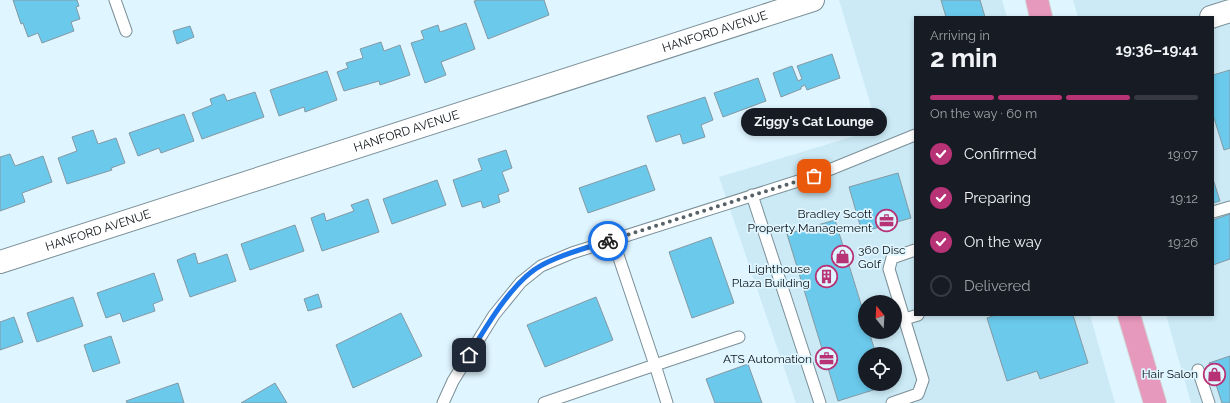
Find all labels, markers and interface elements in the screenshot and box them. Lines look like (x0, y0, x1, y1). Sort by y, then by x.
street label: HANFORD AVENUE (660, 8, 769, 55)
text: Arriving in (930, 28, 990, 43)
text: 19:36–19:41 (1116, 41, 1198, 59)
text: 2 min (930, 43, 997, 73)
text: On the way · 60 m (930, 106, 1037, 121)
street label: HANFORD AVENUE (352, 108, 461, 155)
callout: Ziggy's Cat Lounge (741, 108, 887, 136)
text: Ziggy's Cat Lounge (754, 114, 874, 129)
icon: check (930, 143, 952, 165)
text: Confirmed (964, 145, 1037, 163)
text: 19:07 (1168, 147, 1198, 162)
pin (797, 159, 831, 193)
icon: bag (803, 165, 825, 187)
icon: check (930, 187, 952, 209)
text: Preparing (964, 189, 1031, 207)
text: 19:12 (1170, 191, 1198, 206)
street label: HANFORD AVENUE (44, 207, 152, 254)
place label: Bradley Scott Property Management (747, 207, 872, 235)
office icon: Bradley Scott Property Management (874, 208, 900, 234)
courier (588, 221, 628, 261)
icon: bike (597, 230, 619, 252)
icon: check (930, 231, 952, 253)
text: On the way (964, 233, 1042, 251)
text: 19:26 (1168, 235, 1198, 250)
place label: 360 Disc Golf (858, 243, 906, 271)
shop icon: 360 Disc Golf (830, 244, 856, 270)
place label: Lighthouse Plaza Building (732, 262, 810, 290)
building icon: Lighthouse Plaza Building (813, 263, 839, 289)
text: Delivered (964, 277, 1031, 295)
north arrow (858, 295, 902, 339)
map controls (858, 295, 902, 391)
pin (452, 338, 486, 372)
icon: home (458, 344, 480, 366)
office icon: ATS Automation (814, 346, 840, 372)
button: locate (858, 347, 902, 391)
place label: ATS Automation (723, 352, 812, 366)
shop icon: Hair Salon (1201, 361, 1227, 387)
place label: Hair Salon (1142, 367, 1198, 381)

